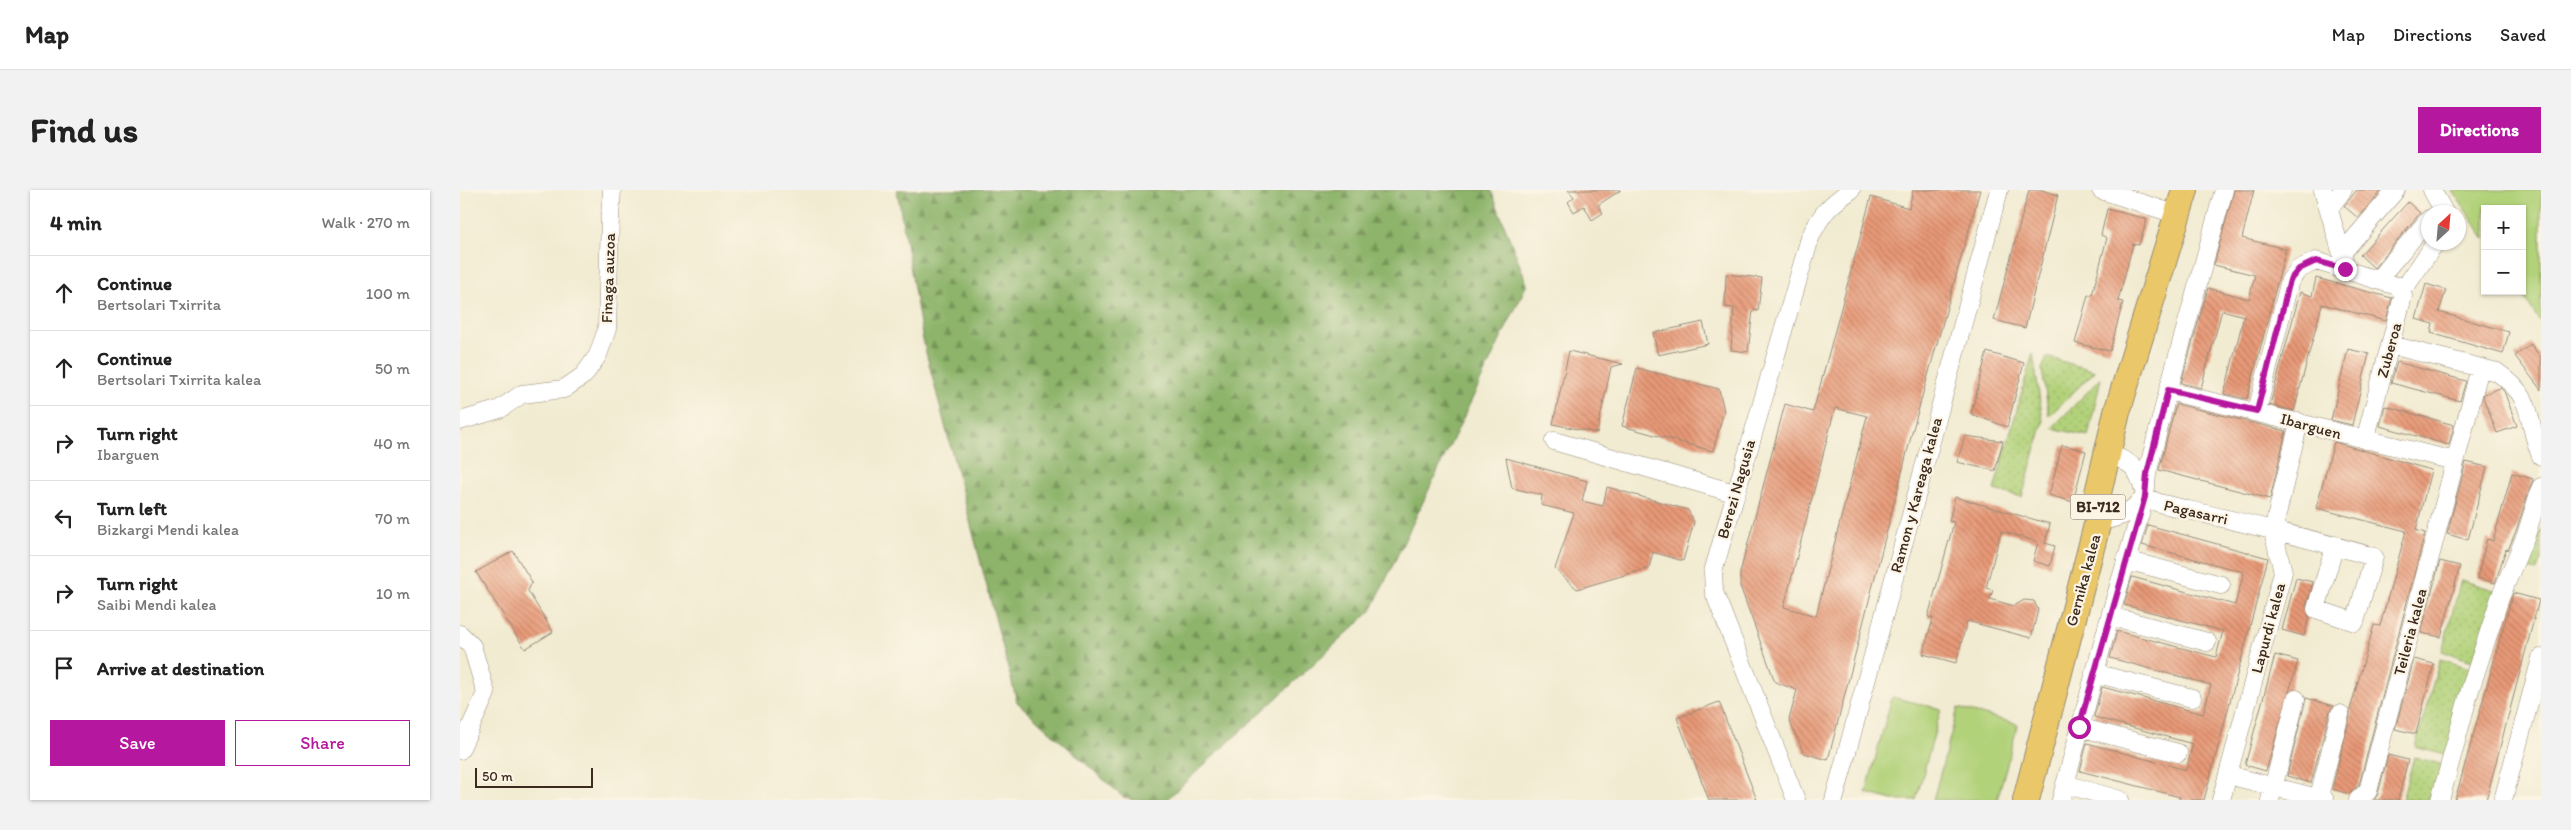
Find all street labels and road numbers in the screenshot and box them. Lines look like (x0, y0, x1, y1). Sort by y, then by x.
street label: Finaga auzoa (597, 232, 619, 323)
street label: Zuberoa (2373, 320, 2406, 380)
street label: Ibarguen (2278, 409, 2344, 443)
street label: Ramon y Kareaga kalea (1886, 414, 1946, 575)
street label: Berezi Nagusia (1713, 436, 1759, 541)
road number: BI-712 (2070, 494, 2126, 520)
street label: Pagasarri (2162, 495, 2230, 529)
street label: Gernika kalea (2062, 531, 2105, 628)
street label: Lapurdi kalea (2247, 580, 2289, 675)
street label: Teileria kalea (2389, 586, 2431, 678)

